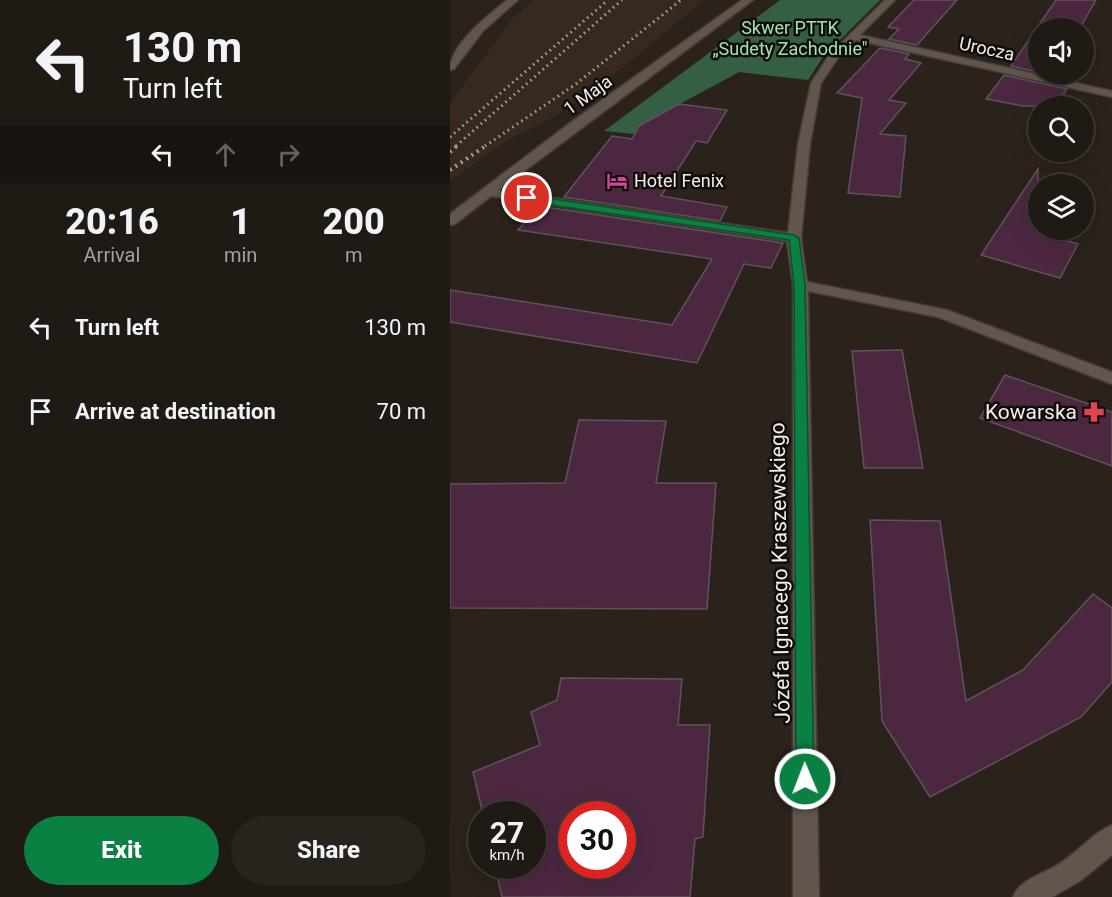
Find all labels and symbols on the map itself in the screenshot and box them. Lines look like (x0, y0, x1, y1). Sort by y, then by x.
park label: Skwer PTTK „Sudety Zachodnie" (712, 17, 868, 59)
street label: Urocza (958, 32, 1017, 65)
street label: 1 Maja (560, 70, 616, 119)
hotel icon: Hotel Fenix (605, 169, 629, 193)
place label: Hotel Fenix (634, 170, 724, 191)
pin (501, 172, 552, 223)
place label: Kowarska (985, 400, 1077, 424)
pharmacy icon: Kowarska (1082, 400, 1106, 424)
street label: Józefa Ignacego Kraszewskiego (765, 422, 795, 724)
position arrow (773, 747, 837, 811)
speed limit sign: 30 (558, 801, 636, 879)

